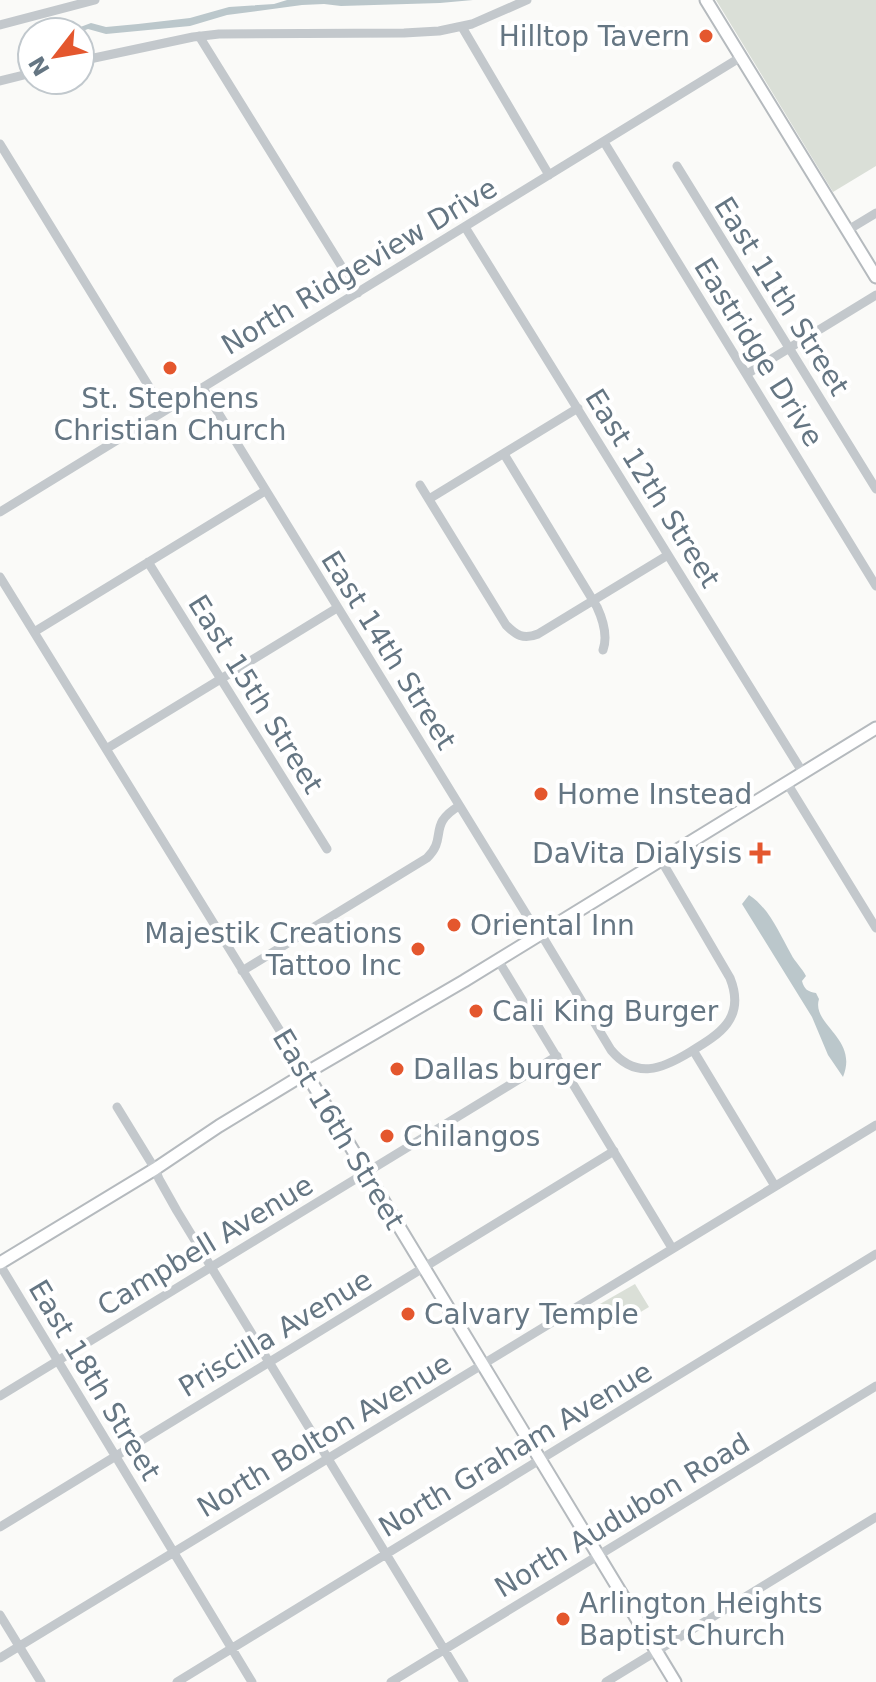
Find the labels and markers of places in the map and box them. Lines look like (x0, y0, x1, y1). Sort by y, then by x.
place label: Hilltop Tavern (499, 20, 690, 53)
marker: Hilltop Tavern (697, 27, 715, 45)
marker: St. Stephens Christian Church (161, 359, 179, 377)
place label: St. Stephens Christian Church (54, 382, 286, 447)
place label: Home Instead (557, 778, 752, 811)
marker: Home Instead (532, 785, 550, 803)
place label: DaVita Dialysis (532, 837, 742, 870)
marker: DaVita Dialysis (749, 842, 771, 864)
place label: Oriental Inn (470, 909, 635, 942)
marker: Oriental Inn (445, 916, 463, 934)
place label: Majestik Creations Tattoo Inc (144, 917, 402, 982)
marker: Majestik Creations Tattoo Inc (409, 940, 427, 958)
place label: Cali King Burger (492, 995, 719, 1028)
marker: Cali King Burger (467, 1002, 485, 1020)
place label: Dallas burger (413, 1053, 601, 1086)
marker: Dallas burger (388, 1060, 406, 1078)
place label: Chilangos (403, 1120, 540, 1153)
marker: Chilangos (378, 1127, 396, 1145)
place label: Calvary Temple (424, 1298, 639, 1331)
marker: Calvary Temple (399, 1305, 417, 1323)
place label: Arlington Heights Baptist Church (579, 1587, 823, 1652)
marker: Arlington Heights Baptist Church (554, 1610, 572, 1628)

